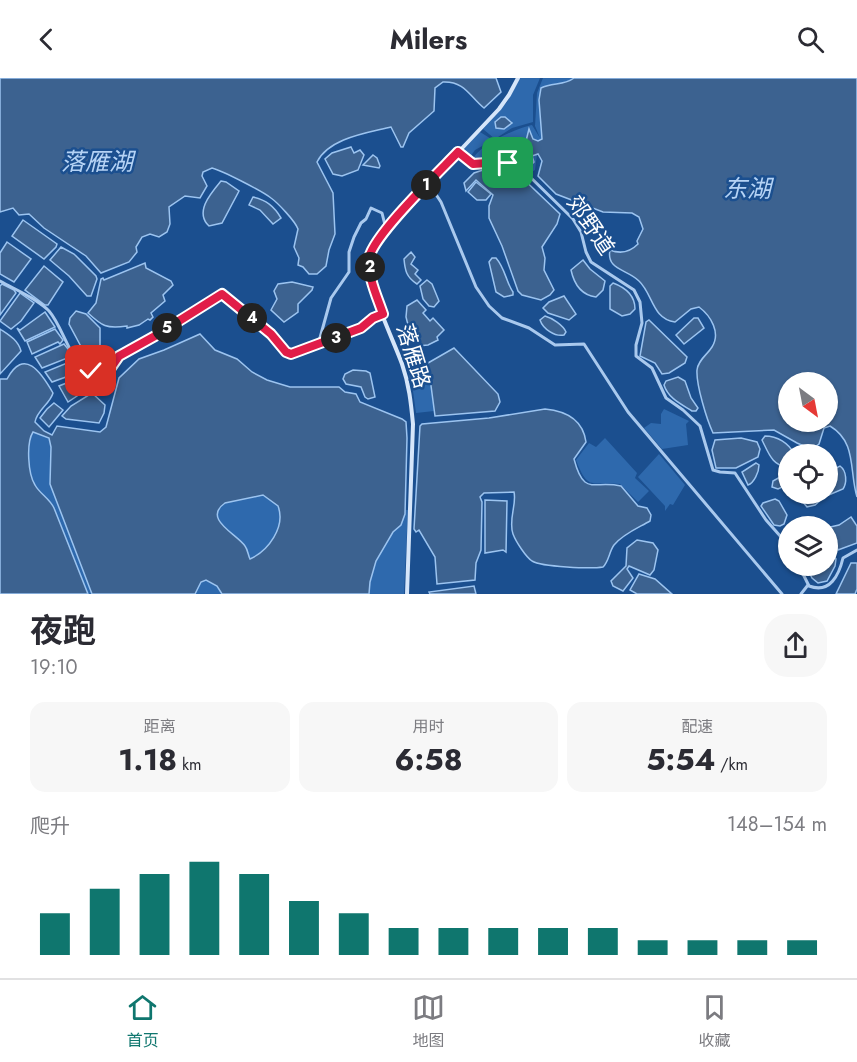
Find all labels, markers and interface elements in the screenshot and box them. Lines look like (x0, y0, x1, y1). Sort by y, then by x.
text: Milers (390, 20, 467, 59)
icon: back (30, 23, 63, 56)
icon: search (794, 23, 827, 56)
pin (482, 137, 533, 188)
water label: 落雁湖 (61, 144, 137, 179)
icon: arrive (491, 146, 524, 179)
pin: 1 (411, 170, 441, 200)
water label: 东湖 (723, 171, 775, 206)
text: 1 (422, 173, 430, 196)
street label: 郊野道 (559, 189, 623, 261)
pin: 2 (355, 252, 385, 282)
text: 2 (365, 255, 375, 278)
pin: 4 (237, 303, 267, 333)
text: 4 (246, 306, 258, 329)
pin: 5 (152, 313, 182, 343)
text: 5 (162, 316, 172, 339)
street label: 落雁路 (389, 320, 439, 392)
pin: 3 (321, 323, 351, 353)
text: 3 (331, 326, 341, 349)
pin (65, 345, 116, 396)
icon: check (74, 354, 107, 387)
north arrow (778, 372, 838, 432)
map controls (778, 372, 838, 576)
button: locate (778, 444, 838, 504)
button: layers (778, 516, 838, 576)
text: 夜跑 (30, 607, 96, 654)
button: share (764, 614, 827, 677)
text: 19:10 (30, 653, 78, 682)
text: 距离 (144, 715, 176, 738)
text: 用时 (412, 715, 445, 738)
text: 配速 (681, 715, 713, 738)
text: 1.18 (118, 738, 177, 781)
text: 6:58 (395, 738, 462, 781)
text: 5:54 (646, 738, 716, 781)
text: km (177, 753, 202, 776)
text: /km (716, 753, 748, 776)
text: 148–154 m (727, 810, 827, 839)
text: 爬升 (30, 812, 70, 841)
tab: 首页 (126, 991, 159, 1052)
tab: 地图 (412, 991, 445, 1052)
tab: 收藏 (698, 991, 731, 1052)

